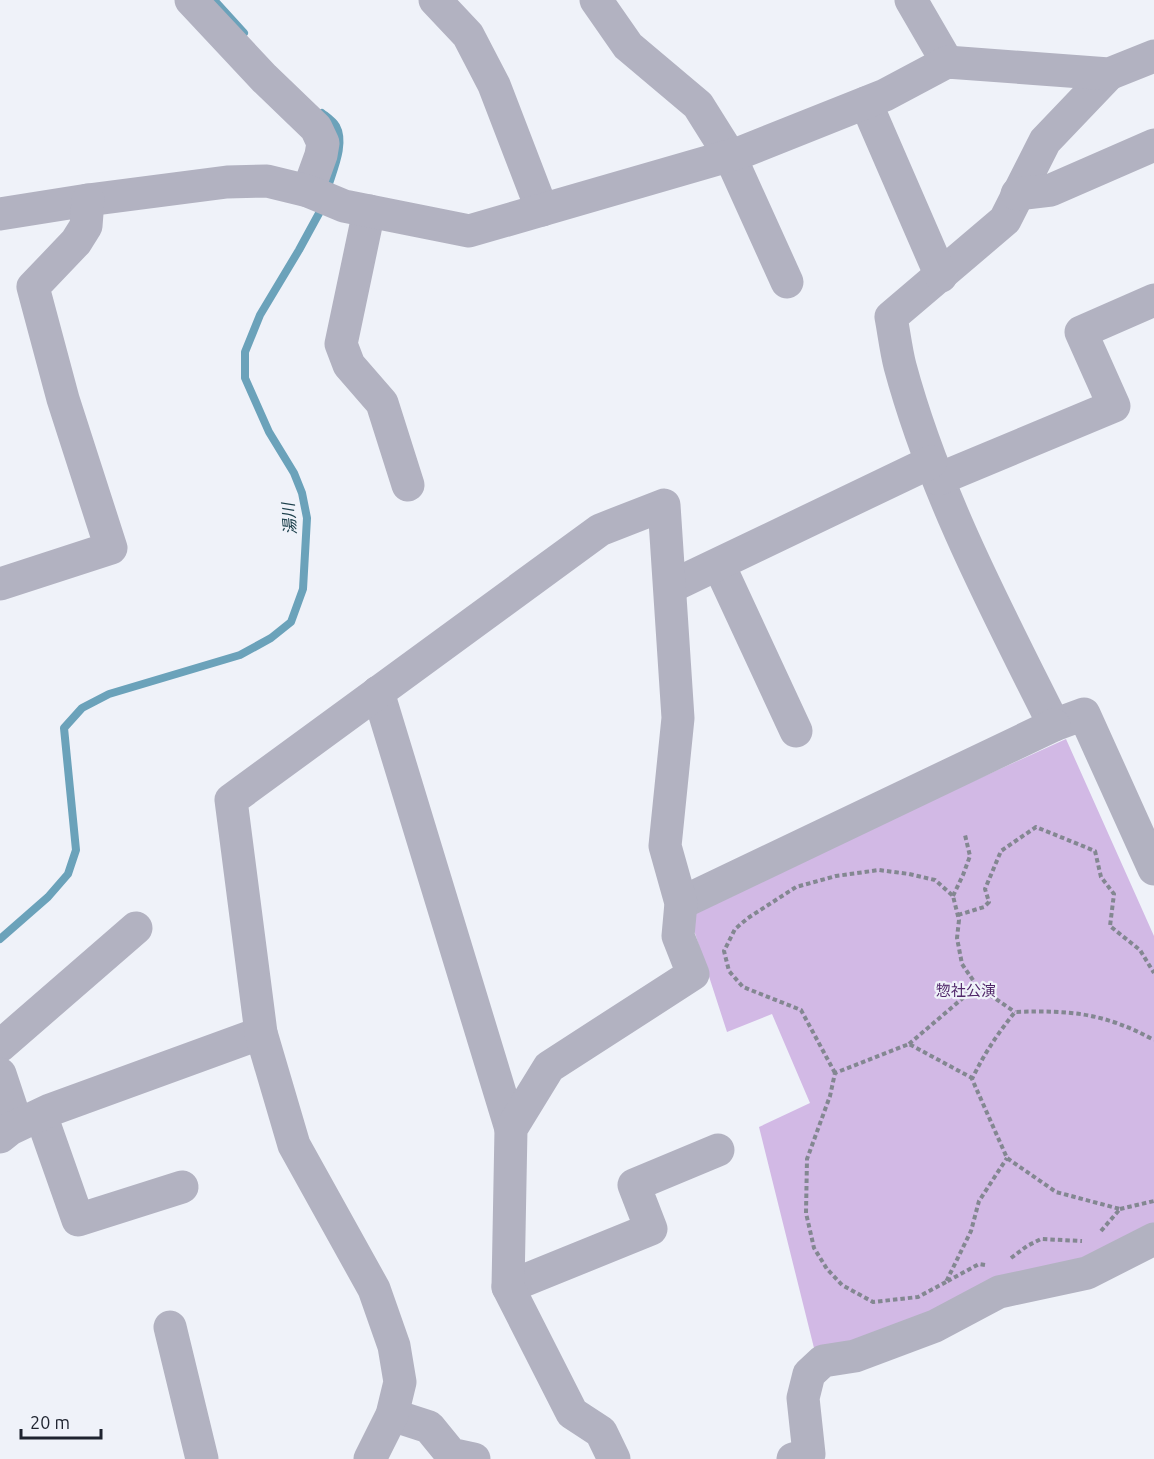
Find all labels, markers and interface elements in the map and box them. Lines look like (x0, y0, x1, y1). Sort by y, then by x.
water label: 湯川 (278, 500, 299, 536)
park label: 惣社公演 (936, 982, 996, 999)
scale bar (21, 1402, 100, 1440)
text: 20 m (30, 1412, 70, 1432)

